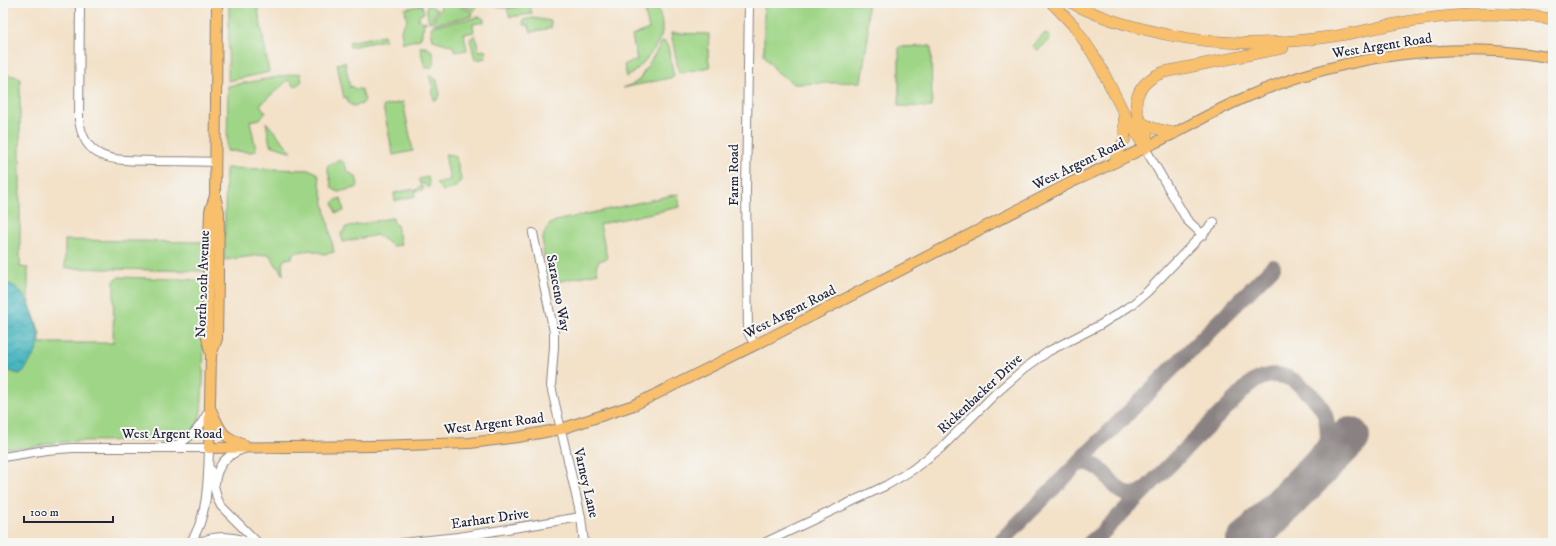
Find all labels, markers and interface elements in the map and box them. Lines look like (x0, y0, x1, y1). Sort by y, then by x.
street label: West Argent Road (1330, 29, 1433, 63)
street label: West Argent Road (1029, 134, 1128, 195)
street label: Farm Road (725, 144, 743, 206)
street label: North 20th Avenue (192, 230, 214, 338)
street label: Saraceno Way (542, 253, 574, 333)
street label: West Argent Road (740, 281, 839, 343)
street label: Rickenbacker Drive (934, 350, 1026, 438)
street label: West Argent Road (442, 409, 545, 439)
street label: West Argent Road (121, 425, 222, 443)
street label: Varney Lane (569, 445, 603, 520)
scale bar (24, 498, 113, 524)
text: 100 m (30, 505, 59, 520)
street label: Earhart Drive (450, 505, 530, 533)

